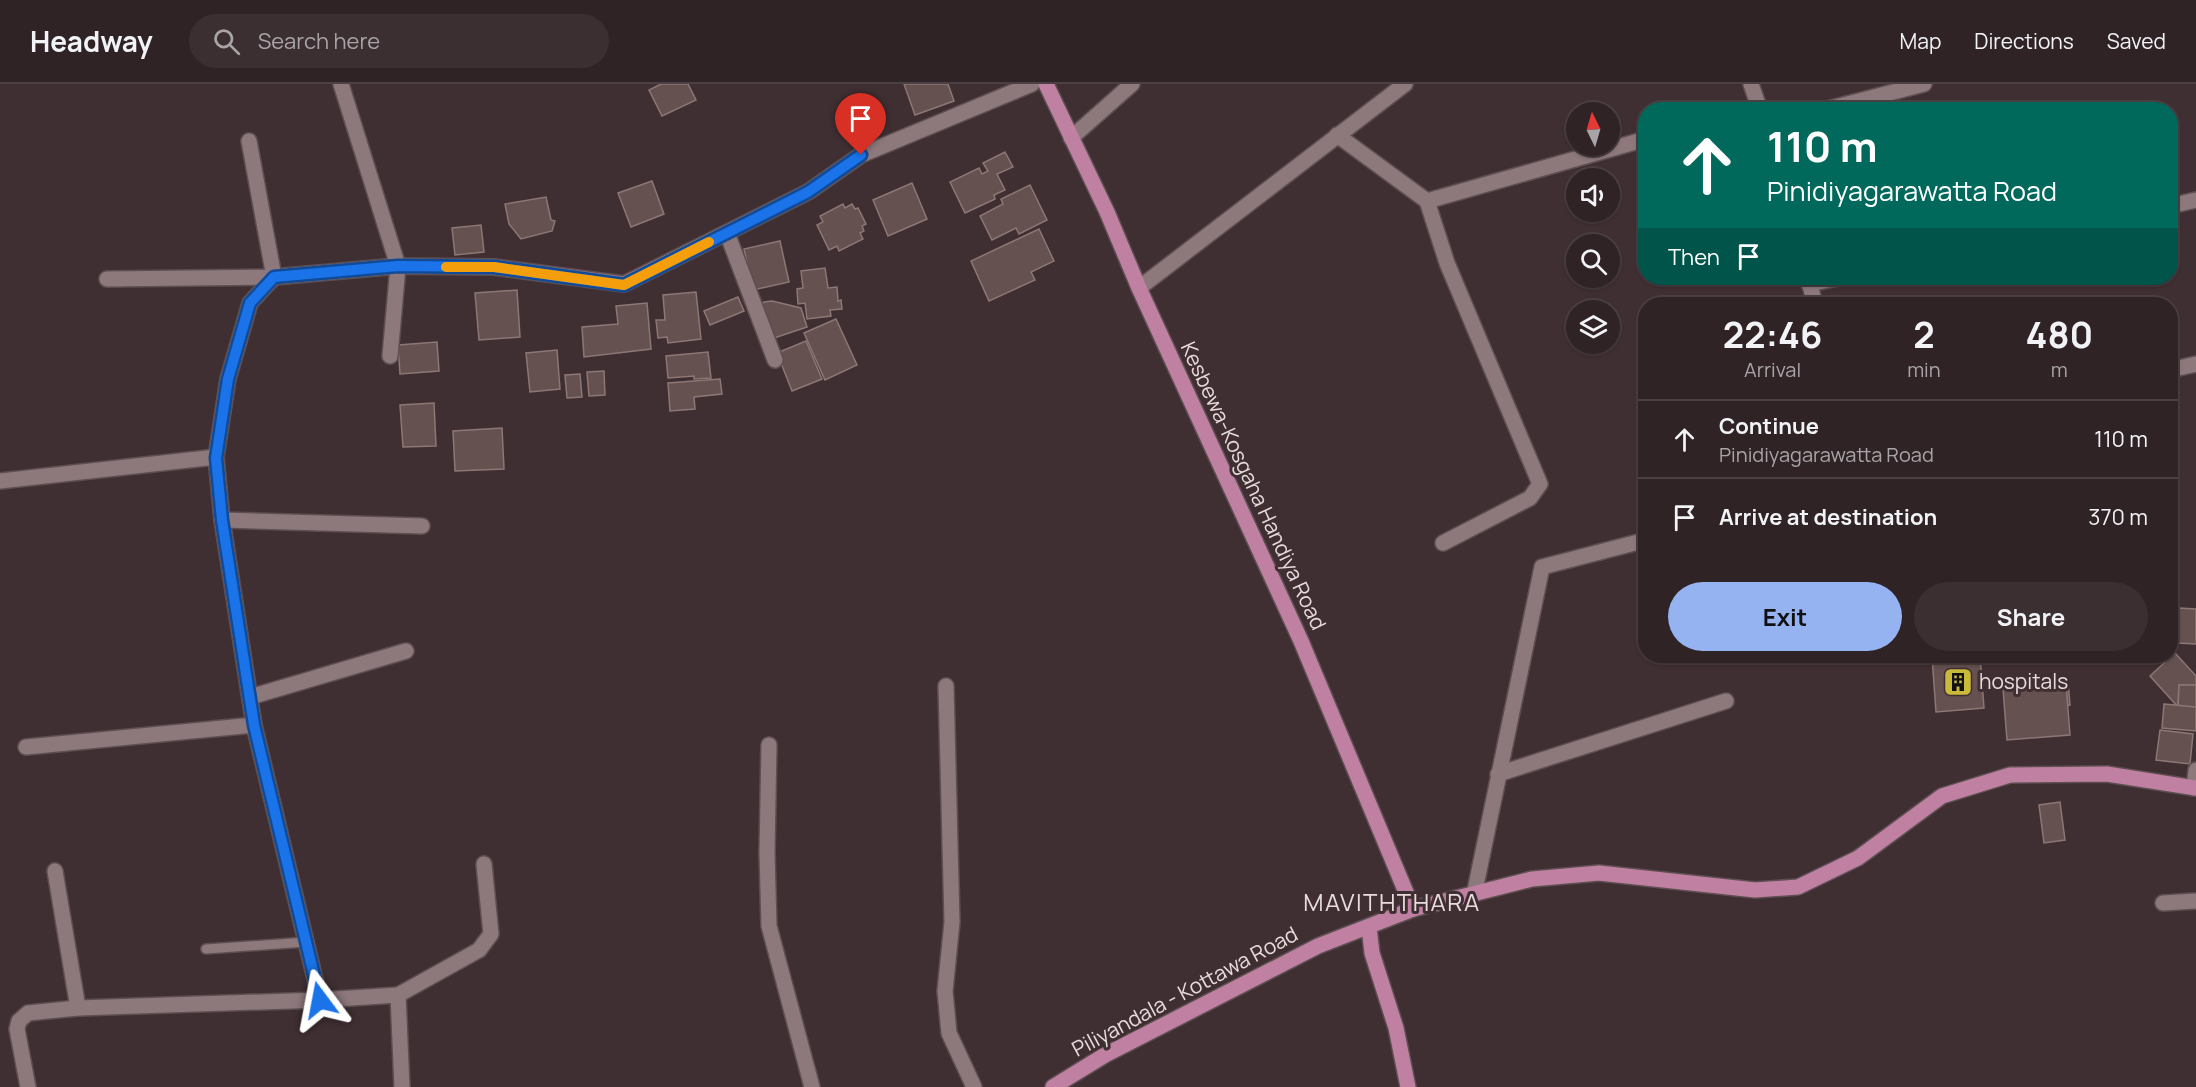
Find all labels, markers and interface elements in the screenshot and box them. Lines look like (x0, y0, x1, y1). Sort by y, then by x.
search box (189, 14, 609, 68)
text: Headway (30, 22, 153, 60)
icon: search (210, 25, 243, 58)
text: Search here (258, 26, 380, 56)
text: Map (1900, 27, 1941, 55)
text: Directions (1974, 27, 2074, 55)
text: Saved (2107, 27, 2166, 55)
pin (835, 93, 886, 155)
icon: arrive (844, 102, 877, 135)
north arrow (1566, 102, 1620, 156)
map controls (1566, 102, 1620, 354)
text: 110 m (1767, 117, 1878, 175)
icon: ahead (1668, 126, 1746, 204)
button: sound (1566, 168, 1620, 222)
text: Pinidiyagarawatta Road (1767, 172, 2057, 209)
button: search (1566, 234, 1620, 288)
icon: arrive (1732, 240, 1765, 273)
text: Then (1668, 242, 1720, 272)
button: layers (1566, 300, 1620, 354)
text: 22:46 (1723, 310, 1822, 359)
text: 2 (1913, 310, 1935, 359)
text: 480 (2026, 310, 2093, 359)
street label: Kesbewa-Kosgaha Handiya Road (1175, 337, 1333, 634)
text: Arrival (1744, 356, 1801, 383)
text: min (1907, 356, 1941, 383)
text: m (2051, 356, 2068, 383)
text: Continue (1719, 411, 1819, 441)
icon: ahead (1668, 423, 1701, 456)
text: 110 m (2094, 424, 2148, 454)
text: Pinidiyagarawatta Road (1719, 441, 1934, 468)
icon: arrive (1668, 501, 1701, 534)
text: Arrive at destination (1719, 502, 1937, 532)
text: 370 m (2088, 502, 2148, 532)
button: Exit (1668, 582, 1902, 651)
button: Share (1914, 582, 2148, 651)
building icon: hospitals (1942, 666, 1974, 698)
place label: hospitals (1979, 667, 2068, 695)
district label: MAVITHTHARA (1303, 885, 1481, 918)
street label: Piliyandala - Kottawa Road (1067, 920, 1302, 1063)
position arrow (288, 968, 352, 1032)

